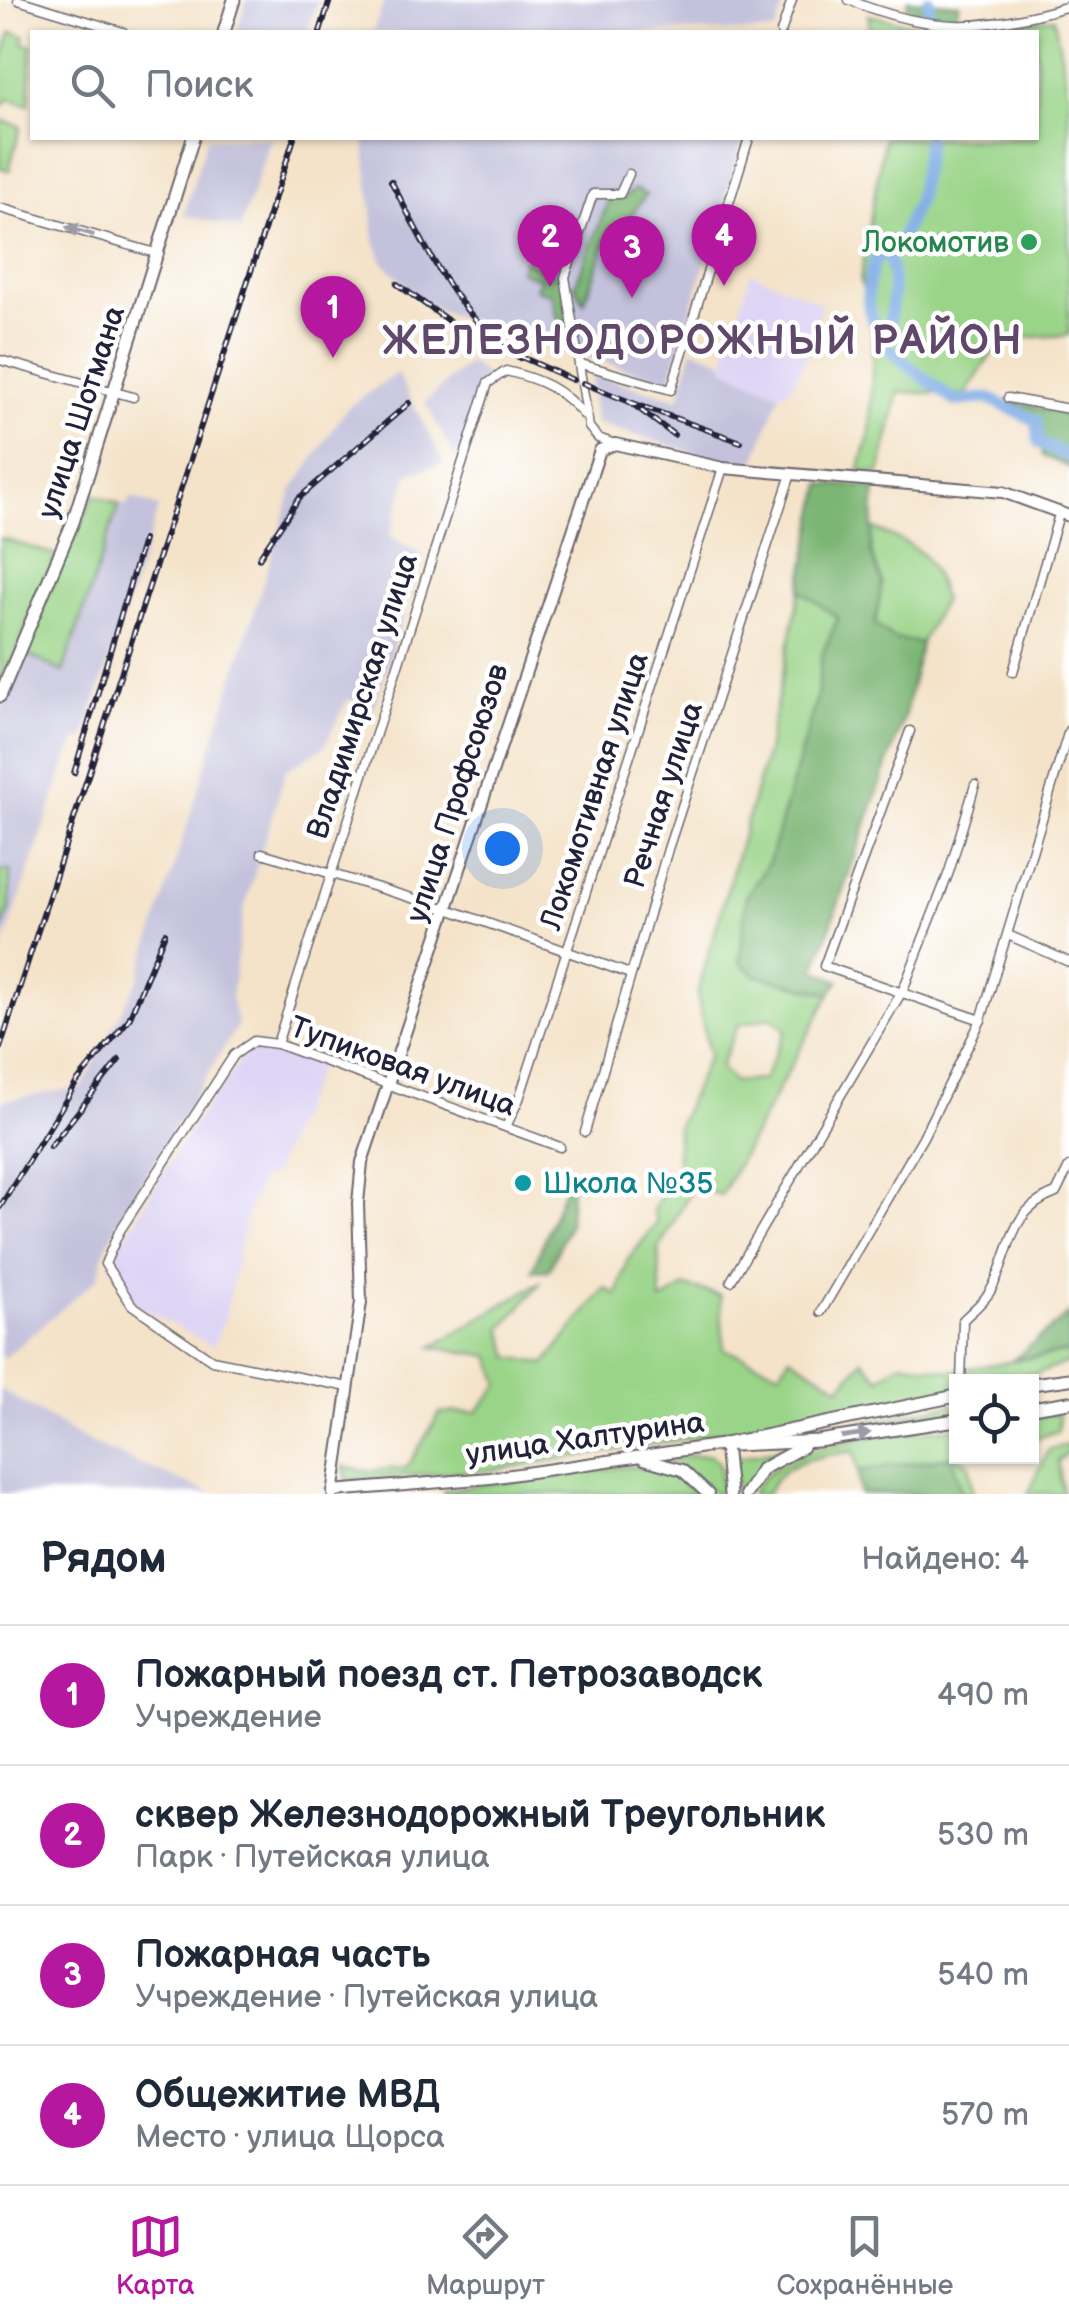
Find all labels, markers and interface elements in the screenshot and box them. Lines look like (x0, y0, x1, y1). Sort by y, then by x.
search box (30, 30, 1039, 140)
icon: search (65, 58, 120, 113)
text: Поиск (145, 63, 253, 108)
pin: 2 (518, 204, 582, 287)
pin: 4 (692, 204, 756, 286)
pin: 3 (600, 216, 664, 298)
one-way arrow (64, 223, 94, 238)
place label: Локомотив (861, 225, 1009, 261)
marker: Локомотив (1018, 231, 1040, 253)
pin: 1 (300, 276, 366, 358)
street label: улица Шотмана (31, 301, 133, 523)
district label: ЖЕЛЕЗНОДОРОЖНЫЙ РАЙОН (382, 314, 1024, 366)
street label: Владимирская улица (300, 549, 426, 844)
street label: Локомотивная улица (533, 648, 657, 936)
street label: улица Профсоюзов (399, 659, 517, 927)
street label: Речная улица (617, 697, 711, 893)
your location (477, 823, 528, 874)
street label: Тупиковая улица (285, 1009, 521, 1125)
place label: Школа №35 (543, 1166, 714, 1202)
marker: Школа №35 (512, 1172, 534, 1194)
map controls (949, 1374, 1039, 1464)
button: locate (949, 1374, 1039, 1464)
street label: улица Халтурина (464, 1404, 707, 1474)
one-way arrow (841, 1427, 872, 1443)
text: Рядом (40, 1534, 167, 1585)
text: Найдено: 4 (861, 1540, 1029, 1579)
text: Пожарный поезд ст. Петрозаводск (135, 1653, 762, 1698)
text: 1 (66, 1676, 79, 1715)
text: 490 m (937, 1676, 1029, 1715)
text: Учреждение (135, 1698, 322, 1737)
text: сквер Железнодорожный Треугольник (135, 1793, 825, 1838)
text: 2 (63, 1816, 82, 1855)
text: 530 m (937, 1816, 1029, 1855)
text: Парк · Путейская улица (135, 1838, 490, 1877)
text: Пожарная часть (135, 1933, 431, 1978)
text: 3 (63, 1956, 82, 1995)
text: 540 m (937, 1956, 1029, 1995)
text: Учреждение · Путейская улица (135, 1978, 598, 2017)
text: Общежитие МВД (135, 2073, 440, 2118)
text: 4 (63, 2096, 82, 2135)
text: 570 m (941, 2096, 1029, 2135)
text: Место · улица Щорса (135, 2118, 445, 2157)
tab: Карта (116, 2209, 195, 2302)
tab: Маршрут (426, 2209, 545, 2302)
tab: Сохранённые (776, 2209, 953, 2302)

